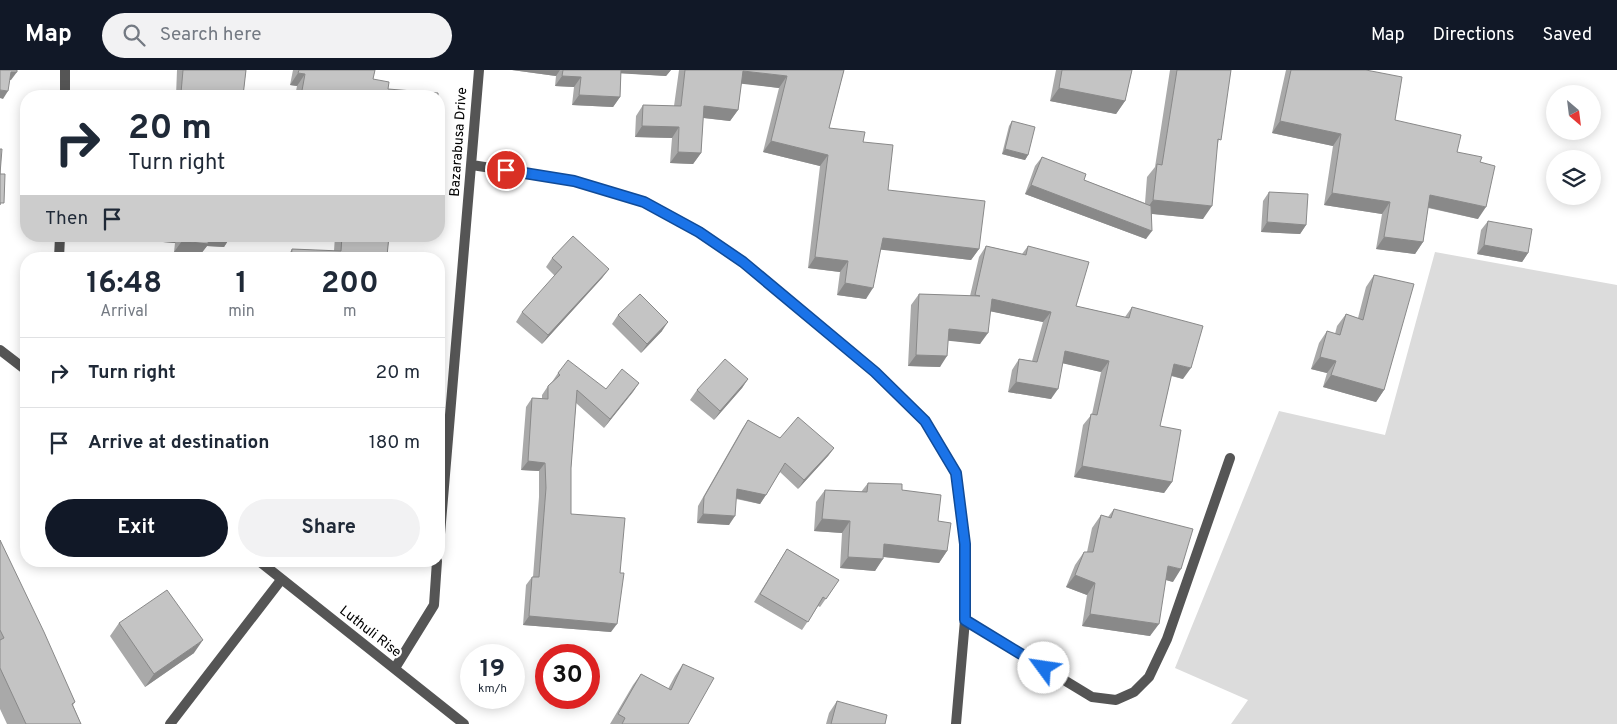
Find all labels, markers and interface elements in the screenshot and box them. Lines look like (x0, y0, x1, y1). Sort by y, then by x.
search box (102, 13, 452, 58)
text: Map (25, 20, 72, 50)
icon: search (120, 21, 148, 49)
text: Search here (160, 23, 261, 47)
text: Map (1371, 24, 1405, 47)
text: Directions (1433, 24, 1515, 47)
text: Saved (1543, 24, 1592, 47)
north arrow (1546, 85, 1601, 140)
map controls (1546, 85, 1601, 205)
street label: Bazarabusa Drive (447, 87, 471, 197)
text: 20 m (128, 107, 212, 151)
icon: right (45, 110, 110, 175)
pin (485, 149, 527, 191)
text: Turn right (128, 150, 225, 177)
button: layers (1546, 150, 1601, 205)
icon: arrive (492, 156, 520, 184)
icon: arrive (98, 205, 126, 233)
text: Then (45, 207, 88, 231)
text: 16:48 (86, 266, 162, 303)
text: 1 (235, 266, 247, 303)
text: 200 (321, 266, 379, 303)
text: Arrival (100, 302, 148, 322)
text: min (228, 302, 255, 322)
text: m (343, 302, 357, 322)
icon: right (45, 359, 73, 387)
text: Turn right (88, 361, 176, 385)
text: 20 m (376, 361, 420, 385)
icon: arrive (45, 429, 73, 457)
text: Arrive at destination (88, 431, 269, 455)
text: 180 m (369, 431, 420, 455)
button: Exit (45, 499, 228, 557)
button: Share (238, 499, 420, 557)
street label: Luthuli Rise (336, 603, 404, 661)
position arrow (1017, 641, 1069, 693)
speed limit sign: 30 (535, 644, 600, 709)
text: 19 (480, 654, 505, 686)
text: km/h (478, 681, 507, 697)

